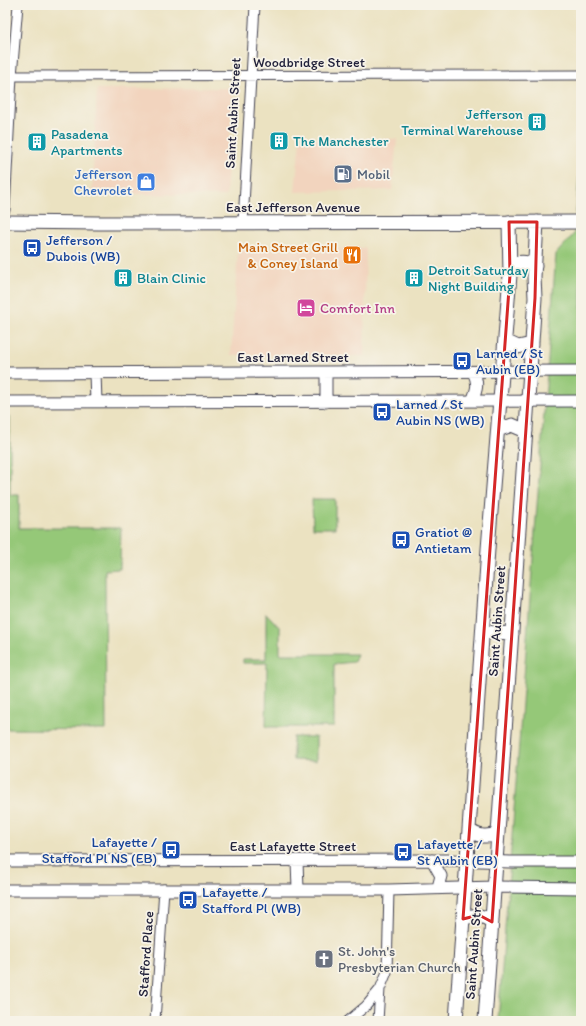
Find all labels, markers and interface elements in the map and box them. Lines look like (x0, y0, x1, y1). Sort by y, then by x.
street label: Woodbridge Street (253, 54, 365, 71)
street label: Saint Aubin Street (222, 57, 244, 169)
place label: Jefferson Terminal Warehouse (401, 106, 523, 139)
building icon: Jefferson Terminal Warehouse (526, 111, 548, 133)
place label: Pasadena Apartments (51, 126, 123, 159)
building icon: The Manchester (268, 130, 290, 152)
building icon: Pasadena Apartments (26, 131, 48, 153)
place label: The Manchester (293, 133, 389, 150)
fuel station icon: Mobil (332, 163, 354, 185)
place label: Jefferson Chevrolet (74, 166, 132, 199)
place label: Mobil (357, 166, 390, 183)
shop icon: Jefferson Chevrolet (135, 171, 157, 193)
street label: East Jefferson Avenue (226, 199, 360, 216)
place label: Jefferson / Dubois (WB) (46, 232, 120, 265)
bus stop icon: Jefferson / Dubois (WB) (21, 237, 43, 259)
place label: Main Street Grill & Coney Island (238, 239, 338, 272)
restaurant icon: Main Street Grill & Coney Island (341, 244, 363, 266)
place label: Detroit Saturday Night Building (428, 262, 529, 295)
building icon: Blain Clinic (112, 267, 134, 289)
building icon: Detroit Saturday Night Building (403, 267, 425, 289)
place label: Blain Clinic (137, 270, 206, 287)
hotel icon: Comfort Inn (295, 297, 317, 319)
place label: Comfort Inn (320, 300, 395, 317)
place label: Larned / St Aubin (EB) (476, 345, 543, 378)
street label: East Larned Street (237, 349, 349, 366)
bus stop icon: Larned / St Aubin (EB) (451, 350, 473, 372)
place label: Larned / St Aubin NS (WB) (396, 396, 485, 429)
bus stop icon: Larned / St Aubin NS (WB) (371, 401, 393, 423)
place label: Gratiot @ Antietam (415, 524, 472, 557)
bus stop icon: Gratiot @ Antietam (390, 529, 412, 551)
street label: Saint Aubin Street (485, 565, 509, 677)
place label: Lafayette / Stafford Pl NS (EB) (42, 834, 157, 867)
place label: Lafayette / St Aubin (EB) (417, 836, 498, 869)
street label: East Lafayette Street (230, 838, 356, 855)
bus stop icon: Lafayette / Stafford Pl NS (EB) (160, 839, 182, 861)
bus stop icon: Lafayette / St Aubin (EB) (392, 841, 414, 863)
place label: Lafayette / Stafford Pl (WB) (202, 884, 301, 917)
street label: Saint Aubin Street (462, 888, 486, 1000)
bus stop icon: Lafayette / Stafford Pl (WB) (177, 889, 199, 911)
street label: Stafford Place (135, 910, 158, 998)
place label: St. John's Presbyterian Church (338, 943, 461, 976)
church icon: St. John's Presbyterian Church (313, 948, 335, 970)

